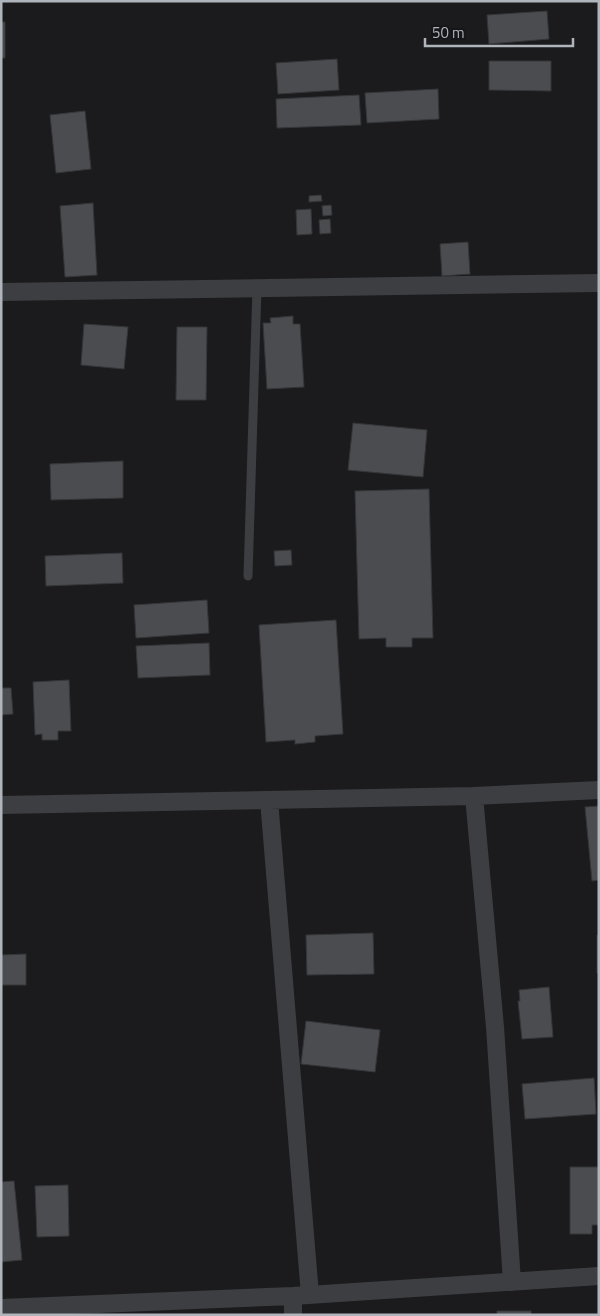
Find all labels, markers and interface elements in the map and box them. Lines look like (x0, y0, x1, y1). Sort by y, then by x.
scale bar (425, 15, 572, 47)
text: 50 m (432, 21, 465, 44)

